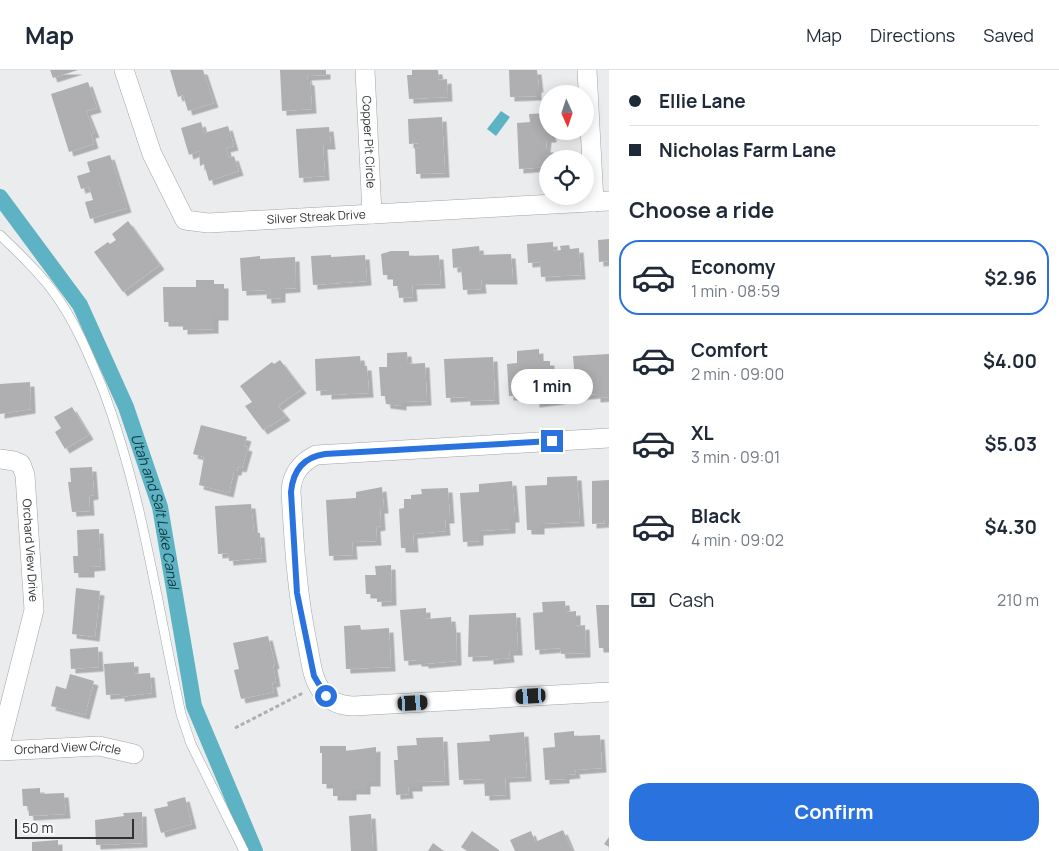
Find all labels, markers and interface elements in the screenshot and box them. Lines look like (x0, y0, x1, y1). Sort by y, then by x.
text: Map (25, 18, 74, 51)
text: Map (806, 23, 842, 47)
text: Directions (870, 23, 955, 47)
text: Saved (983, 23, 1034, 47)
north arrow (539, 85, 594, 140)
map controls (539, 85, 594, 205)
text: Ellie Lane (659, 88, 746, 114)
street label: Copper Pit Circle (358, 95, 380, 189)
text: Nicholas Farm Lane (659, 137, 836, 163)
button: locate (539, 150, 594, 205)
text: Choose a ride (629, 195, 774, 225)
street label: Silver Streak Drive (266, 205, 366, 228)
text: Economy (691, 254, 775, 280)
icon: car (631, 255, 676, 300)
text: $2.96 (984, 265, 1037, 291)
text: 1 min · 08:59 (691, 280, 780, 302)
text: Comfort (691, 337, 768, 363)
icon: car (631, 338, 676, 383)
text: $4.00 (983, 348, 1037, 374)
text: 2 min · 09:00 (691, 363, 784, 385)
callout: 1 min (511, 368, 593, 404)
text: 1 min (532, 375, 572, 397)
text: XL (691, 420, 714, 446)
icon: car (631, 421, 676, 466)
route end (541, 430, 563, 452)
water label: Utah and Salt Lake Canal (127, 431, 184, 592)
text: $5.03 (985, 431, 1037, 457)
text: 3 min · 09:01 (691, 446, 780, 468)
street label: Orchard View Drive (19, 498, 42, 603)
text: Black (691, 503, 740, 529)
icon: car (631, 504, 676, 549)
text: $4.30 (985, 514, 1037, 540)
text: 4 min · 09:02 (691, 529, 784, 551)
icon: cash (629, 586, 657, 614)
text: Cash (669, 587, 714, 613)
text: 210 m (997, 589, 1039, 611)
route start (315, 685, 337, 707)
car (515, 688, 546, 704)
car (397, 695, 428, 711)
street label: Orchard View Circle (14, 737, 123, 759)
button: Confirm (629, 783, 1039, 841)
scale bar (15, 816, 134, 839)
text: 50 m (22, 818, 53, 837)

